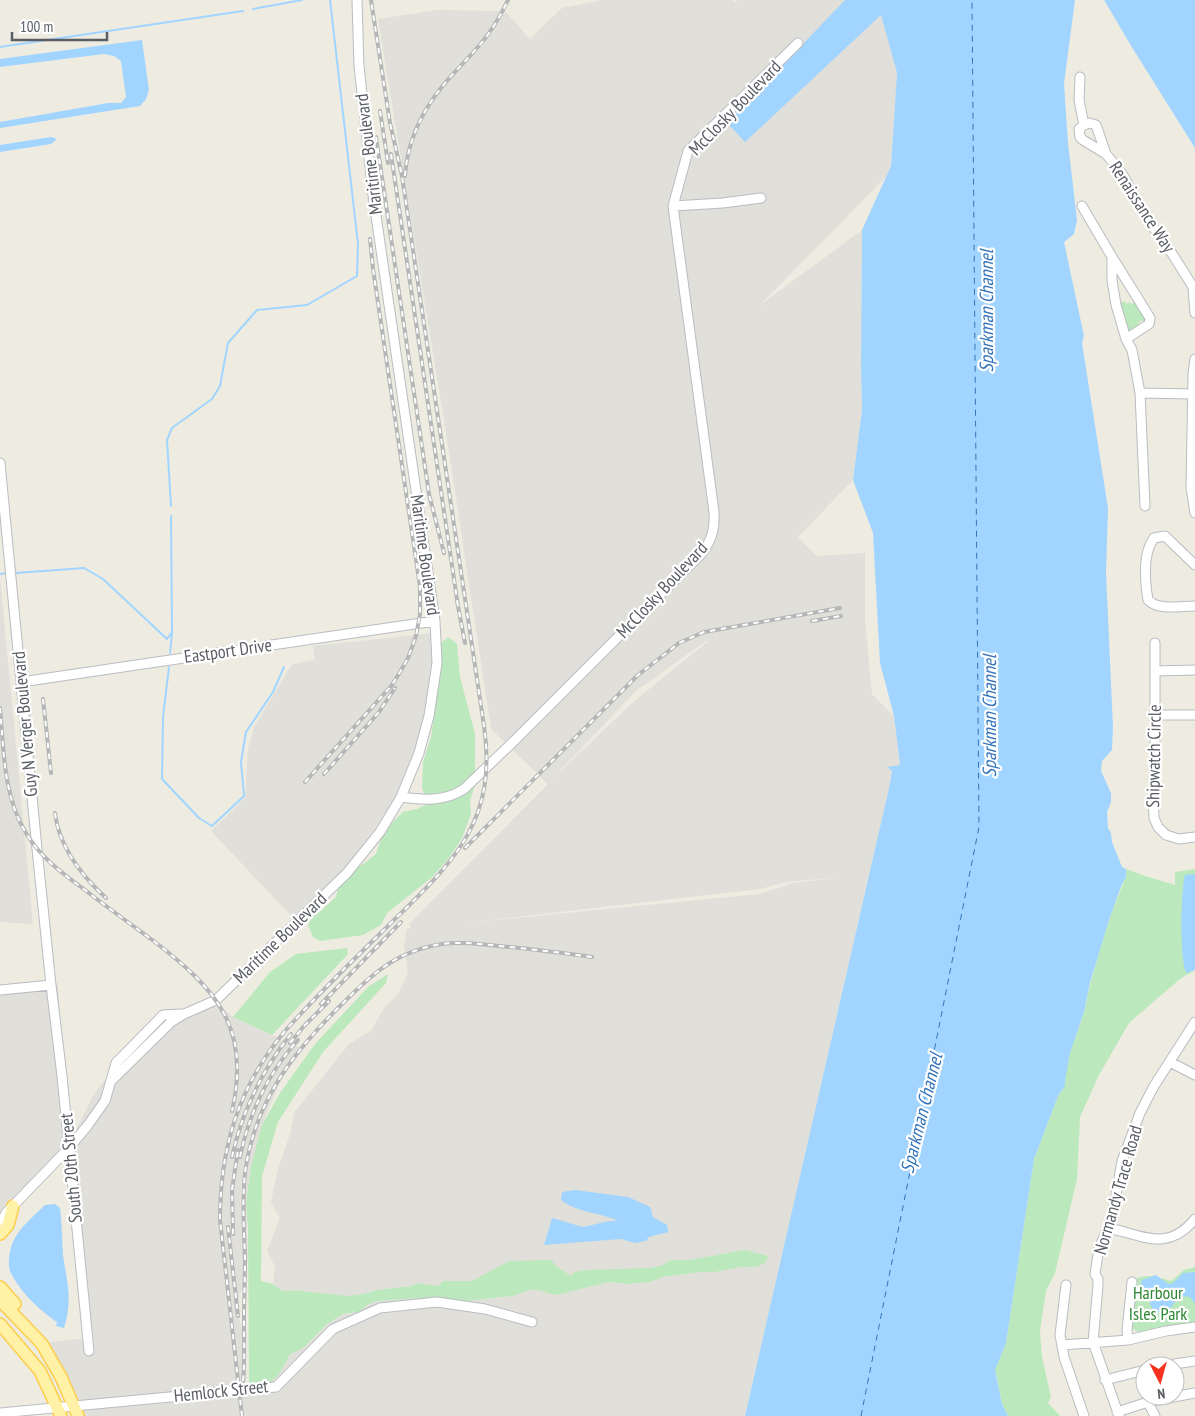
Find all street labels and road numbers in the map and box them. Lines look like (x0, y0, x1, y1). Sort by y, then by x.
street label: McClosky Boulevard (683, 55, 786, 160)
street label: Maritime Boulevard (350, 92, 387, 216)
street label: Renaissance Way (1104, 157, 1181, 257)
street label: Maritime Boulevard (406, 493, 445, 617)
street label: McClosky Boulevard (611, 537, 712, 643)
street label: Eastport Drive (183, 633, 273, 668)
street label: Guy N Verger Boulevard (7, 650, 42, 798)
street label: Shipwatch Circle (1141, 704, 1166, 808)
street label: Maritime Boulevard (228, 887, 331, 988)
street label: South 20th Street (54, 1112, 87, 1224)
street label: Normandy Trace Road (1088, 1123, 1147, 1257)
street label: Hemlock Street (173, 1374, 269, 1407)

